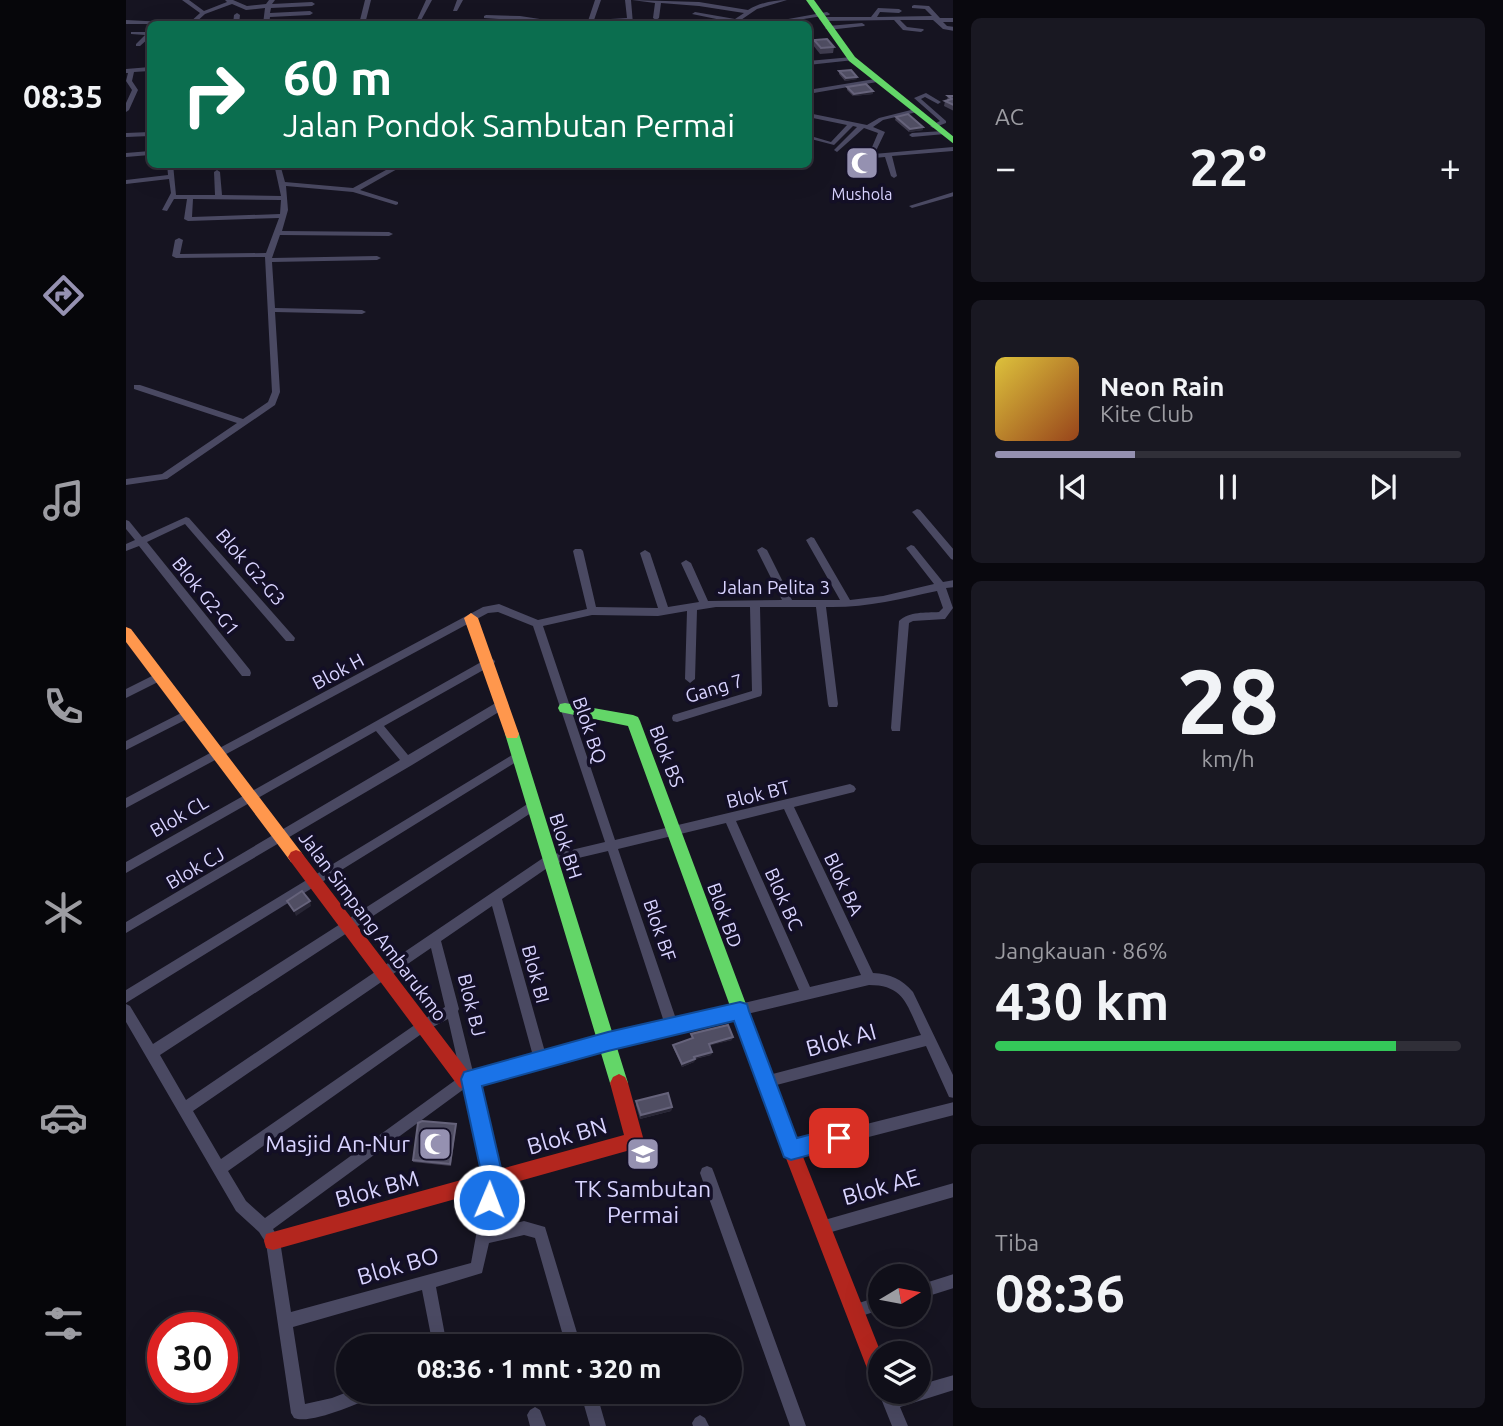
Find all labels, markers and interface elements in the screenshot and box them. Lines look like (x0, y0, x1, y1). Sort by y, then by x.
icon: right (168, 49, 259, 140)
text: 60 m (283, 49, 392, 104)
text: 08:35 (23, 78, 103, 114)
text: AC (995, 104, 1024, 129)
text: Jalan Pondok Sambutan Permai (283, 107, 735, 143)
text: 22° (1189, 138, 1267, 196)
mosque icon: Mushola (843, 144, 881, 182)
text: − (995, 146, 1016, 188)
text: + (1440, 146, 1461, 188)
place label: Mushola (832, 185, 892, 203)
icon: directions (39, 271, 88, 320)
text: Neon Rain (1100, 372, 1225, 401)
text: Kite Club (1100, 401, 1194, 426)
icon: previous (1054, 468, 1092, 506)
icon: pause (1209, 468, 1247, 506)
icon: next (1364, 468, 1402, 506)
icon: music (39, 476, 88, 525)
street label: Blok G2-G3 (212, 524, 290, 610)
street label: Blok G2-G1 (168, 552, 244, 640)
street label: Jalan Pelita 3 (718, 576, 830, 598)
street label: Blok H (308, 648, 368, 694)
text: 28 (1177, 649, 1279, 751)
street label: Gang 7 (682, 669, 746, 707)
icon: phone (39, 682, 88, 731)
street label: Blok BQ (568, 694, 612, 766)
street label: Blok BS (645, 722, 689, 790)
text: km/h (1201, 746, 1255, 771)
street label: Blok BT (724, 775, 792, 812)
street label: Blok CL (146, 790, 212, 841)
street label: Blok BH (545, 811, 587, 881)
street label: Jalan Simpang Ambarukmo (294, 827, 452, 1025)
street label: Blok CJ (162, 843, 228, 893)
street label: Blok BA (820, 849, 868, 919)
street label: Blok BC (761, 864, 808, 934)
street label: Blok BD (703, 879, 747, 951)
icon: climate (39, 888, 88, 937)
street label: Blok BF (639, 896, 681, 964)
text: Jangkauan · 86% (995, 938, 1167, 963)
street label: Blok BI (518, 943, 554, 1005)
street label: Blok BJ (454, 972, 490, 1038)
text: 430 km (995, 972, 1169, 1030)
street label: Blok AI (803, 1018, 879, 1061)
icon: car (39, 1093, 88, 1142)
pin (809, 1108, 869, 1168)
street label: Blok BN (524, 1112, 610, 1159)
icon: arrive (820, 1119, 858, 1157)
mosque icon: Masjid An-Nur (416, 1125, 454, 1163)
place label: Masjid An-Nur (265, 1131, 410, 1156)
school or university icon: TK Sambutan Permai (624, 1135, 662, 1173)
position arrow (452, 1163, 526, 1237)
street label: Blok AE (840, 1164, 922, 1209)
street label: Blok BM (332, 1165, 421, 1212)
place label: TK Sambutan Permai (575, 1176, 711, 1227)
text: Tiba (995, 1230, 1039, 1255)
street label: Blok BO (354, 1242, 441, 1289)
north arrow (868, 1264, 931, 1326)
map controls (868, 1264, 931, 1404)
text: 08:36 (995, 1264, 1125, 1322)
icon: filters (39, 1299, 88, 1348)
speed limit sign: 30 (147, 1312, 238, 1403)
button: layers (868, 1341, 931, 1404)
text: 08:36 · 1 mnt · 320 m (417, 1354, 661, 1383)

